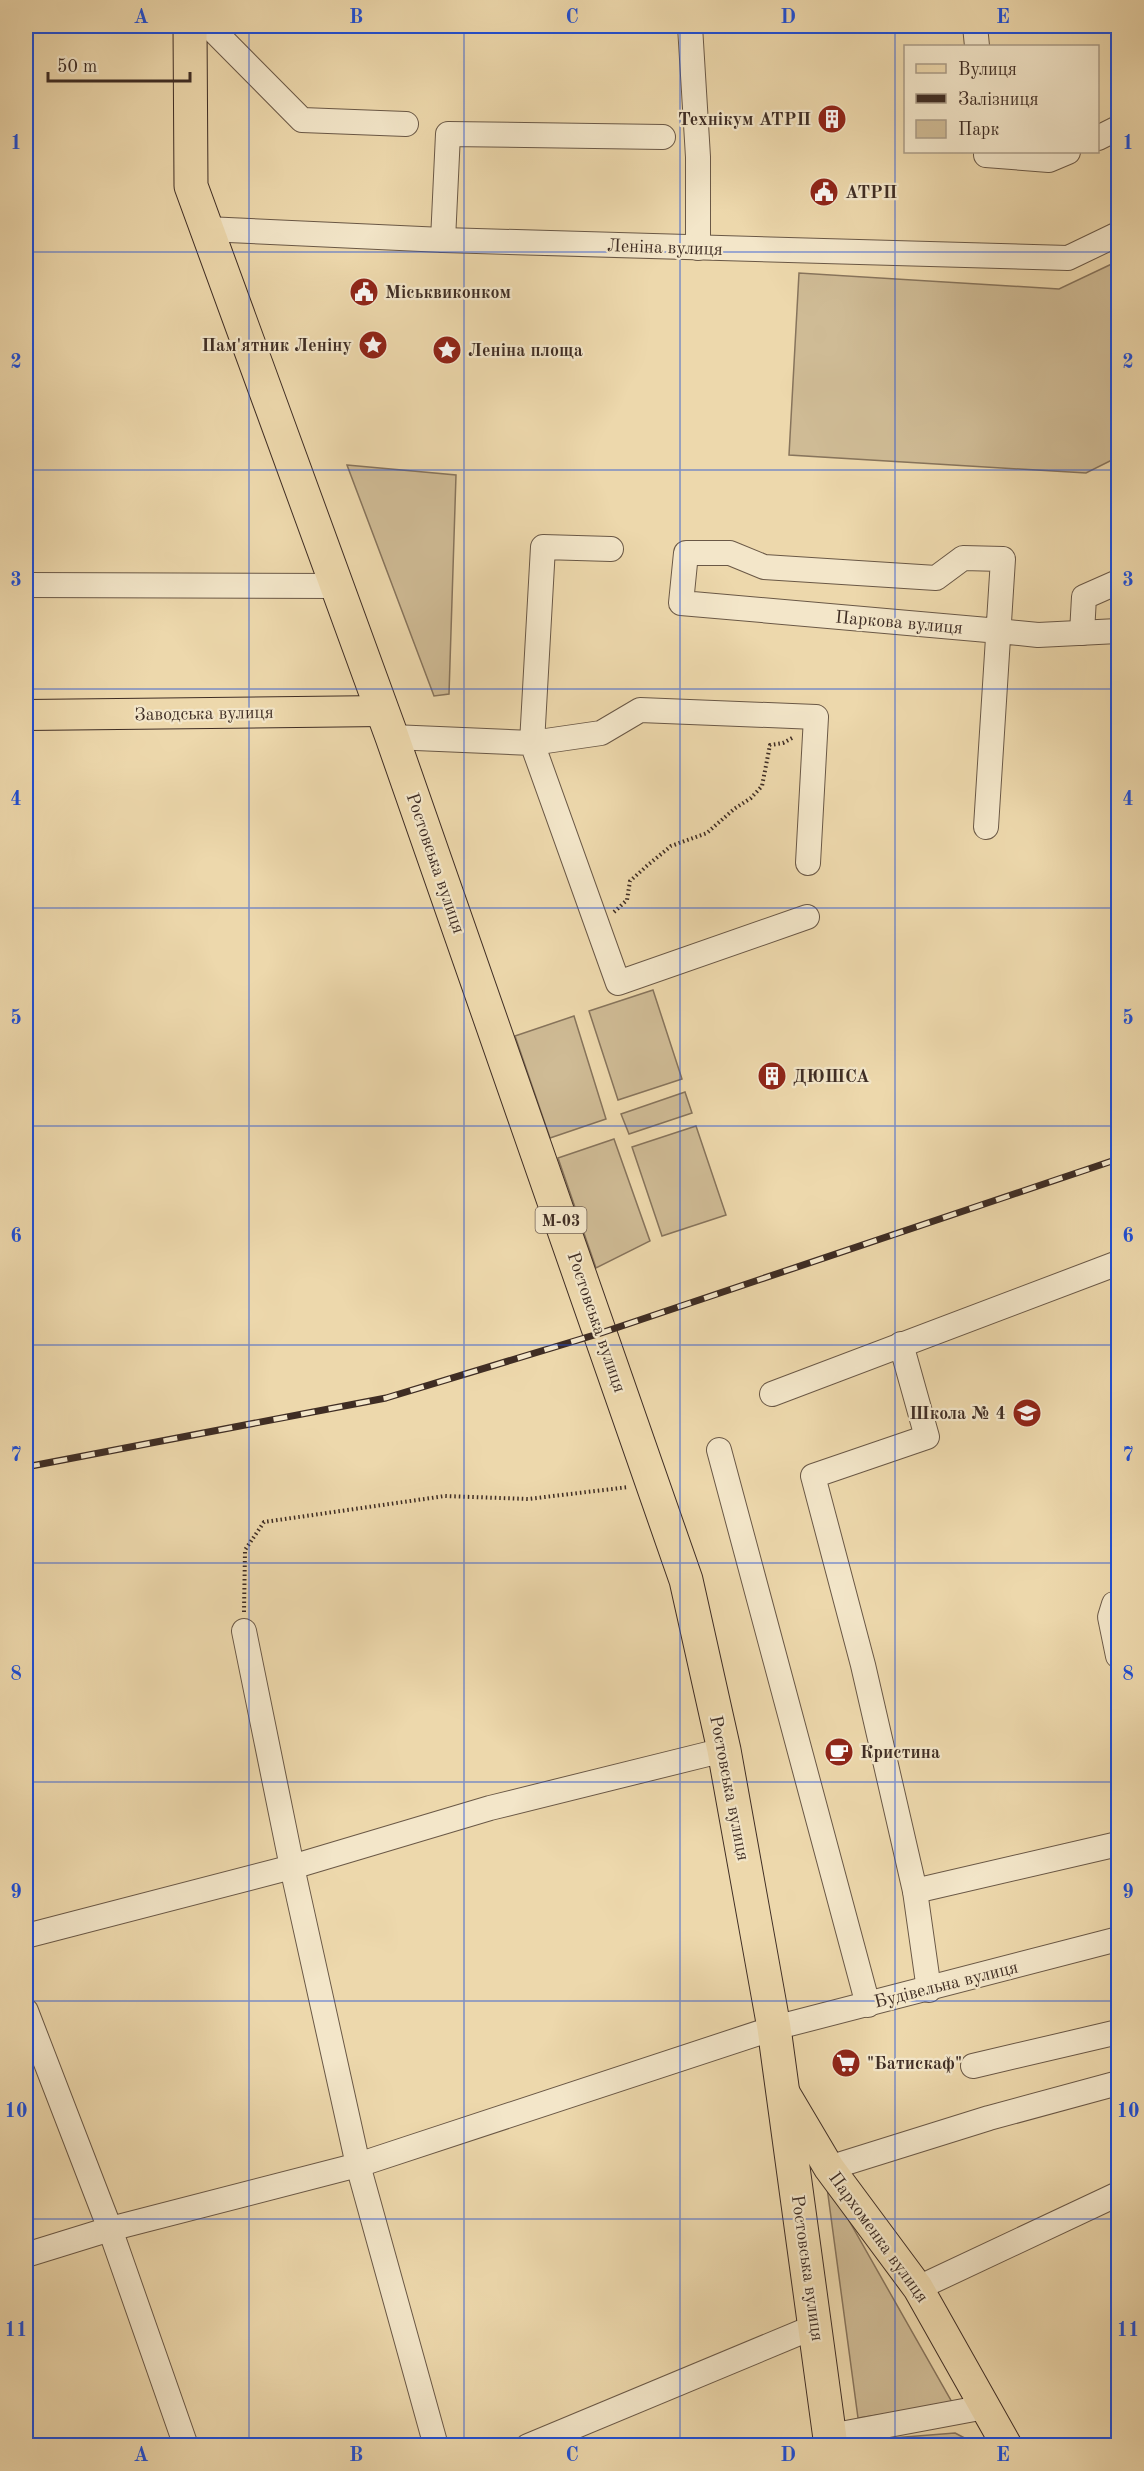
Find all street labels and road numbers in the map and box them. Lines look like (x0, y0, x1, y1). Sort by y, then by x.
street label: Леніна вулиця (607, 237, 723, 259)
street label: Паркова вулиця (834, 608, 964, 638)
street label: Заводська вулиця (134, 704, 274, 724)
street label: Ростовська вулиця (403, 791, 468, 936)
road number: М-03 (536, 1207, 586, 1233)
street label: Ростовська вулиця (564, 1250, 629, 1395)
street label: Ростовська вулиця (706, 1714, 752, 1862)
street label: Будівельна вулиця (872, 1958, 1020, 2012)
street label: Пархоменка вулиця (825, 2169, 931, 2306)
street label: Ростовська вулиця (788, 2194, 826, 2342)

